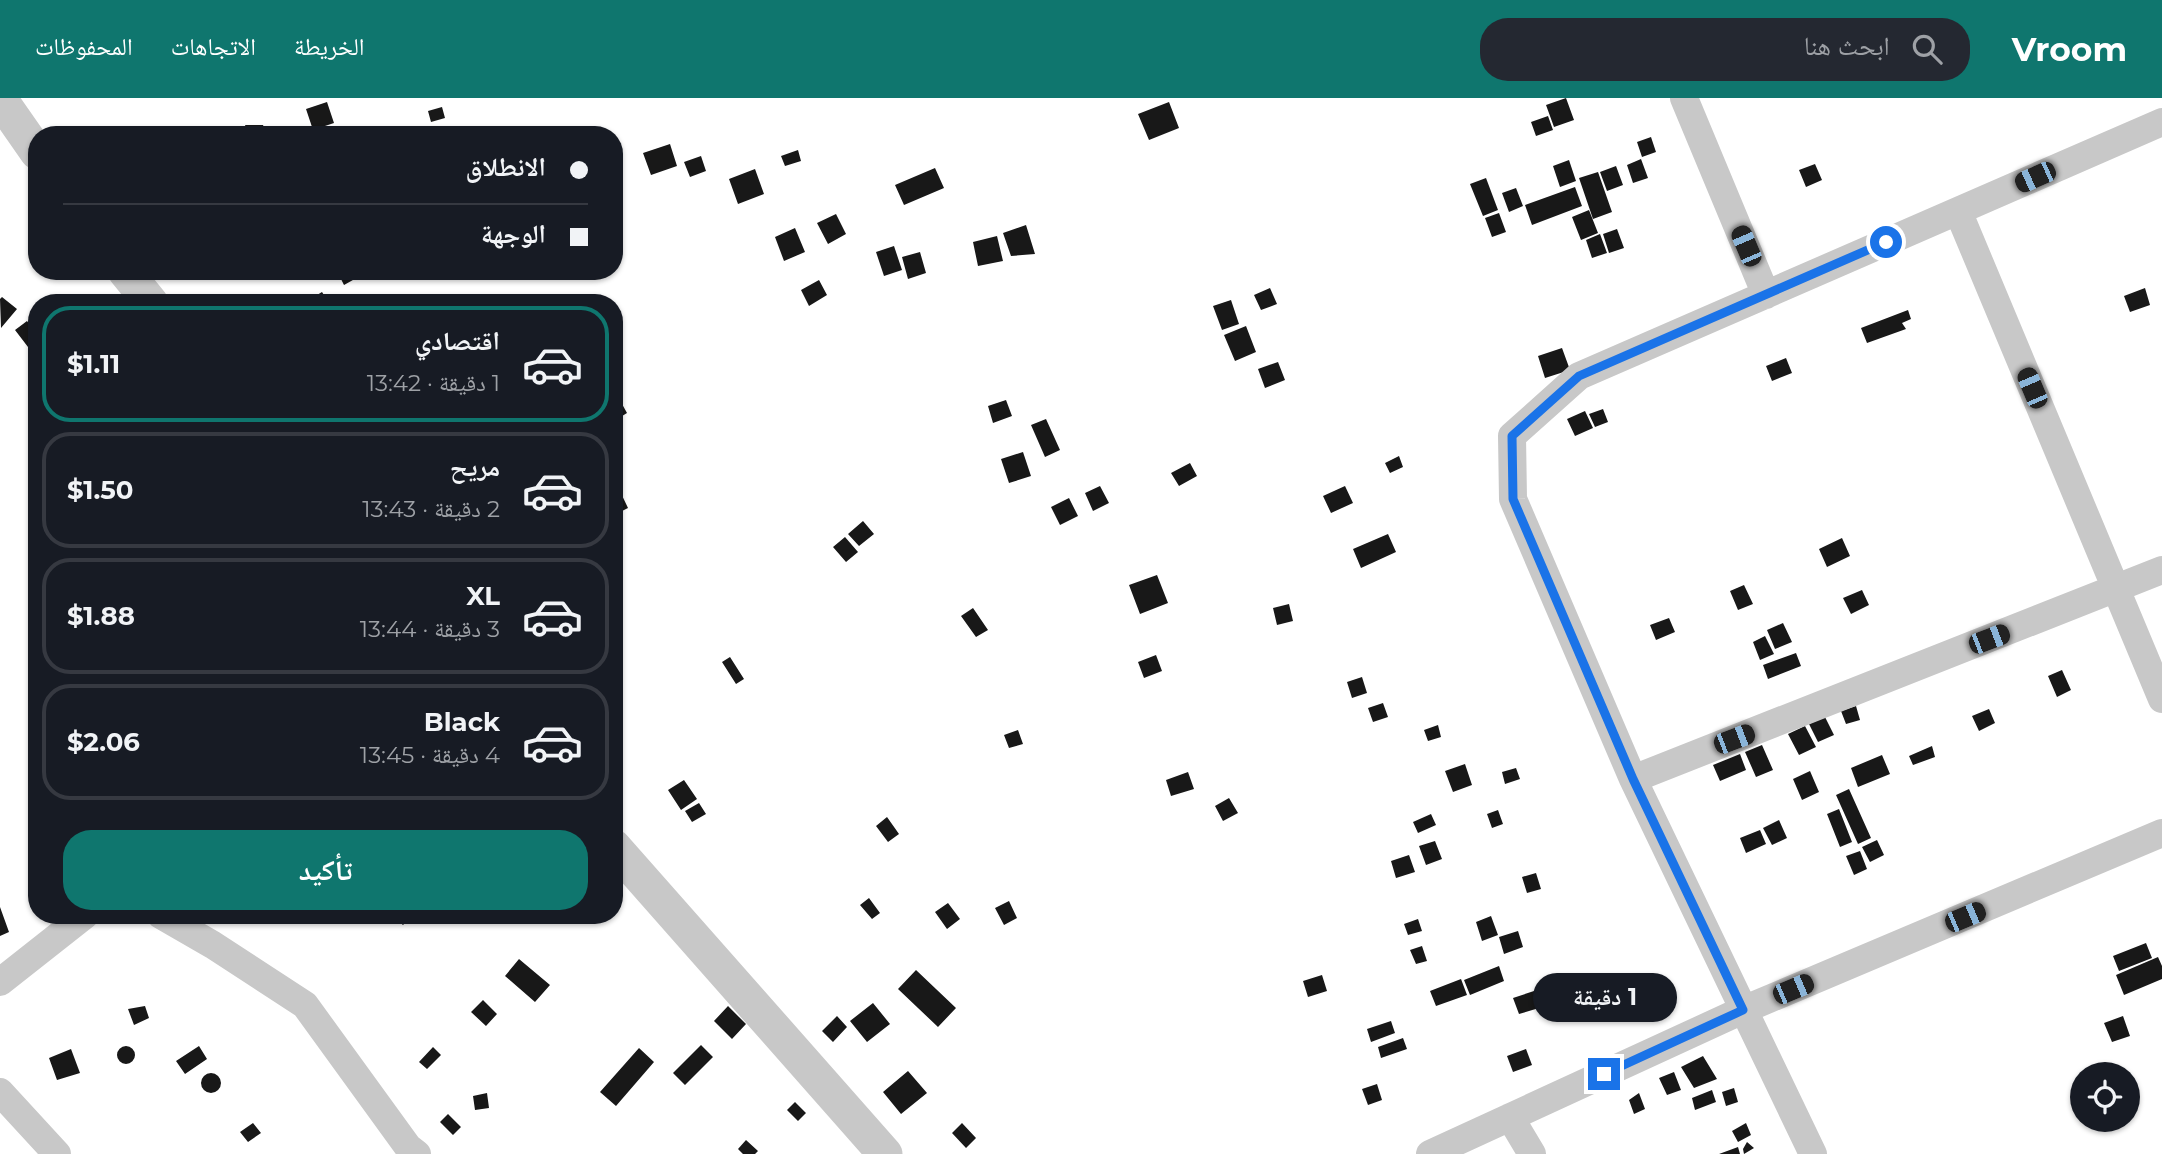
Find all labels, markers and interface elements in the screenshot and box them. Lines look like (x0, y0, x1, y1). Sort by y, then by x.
search box (1480, 18, 1970, 81)
text: Vroom (2012, 29, 2127, 69)
text: ابحث هنا (1804, 30, 1890, 62)
icon: search (1908, 30, 1946, 68)
text: المحفوظات (35, 32, 133, 61)
text: الاتجاهات (171, 32, 256, 61)
text: الخريطة (294, 32, 365, 61)
text: الانطلاق (466, 151, 546, 183)
car (2012, 159, 2059, 195)
text: الوجهة (481, 218, 546, 250)
car (1729, 223, 1764, 269)
route start (1870, 226, 1902, 258)
text: اقتصادي (415, 325, 500, 357)
icon: car (521, 333, 584, 396)
text: $1.11 (67, 348, 120, 380)
car (2015, 365, 2050, 411)
text: 1 دقيقة · 13:42 (367, 369, 500, 397)
text: مريح (450, 451, 500, 483)
icon: car (521, 459, 584, 522)
text: $1.50 (67, 474, 133, 506)
text: 2 دقيقة · 13:43 (362, 495, 500, 523)
text: XL (466, 580, 500, 612)
icon: car (521, 585, 584, 648)
text: $1.88 (67, 600, 135, 632)
text: 3 دقيقة · 13:44 (360, 615, 500, 643)
car (1966, 622, 2013, 656)
text: Black (424, 706, 500, 738)
icon: car (521, 711, 584, 774)
car (1711, 722, 1758, 756)
text: $2.06 (67, 726, 140, 758)
text: 4 دقيقة · 13:45 (360, 741, 500, 769)
button: تأكيد (63, 830, 588, 910)
car (1942, 899, 1989, 935)
car (1770, 971, 1817, 1007)
callout: 1 دقيقة (1532, 972, 1676, 1021)
text: 1 دقيقة (1573, 983, 1637, 1011)
route end (1588, 1058, 1620, 1090)
map controls (2070, 1062, 2140, 1132)
button: locate (2070, 1062, 2140, 1132)

